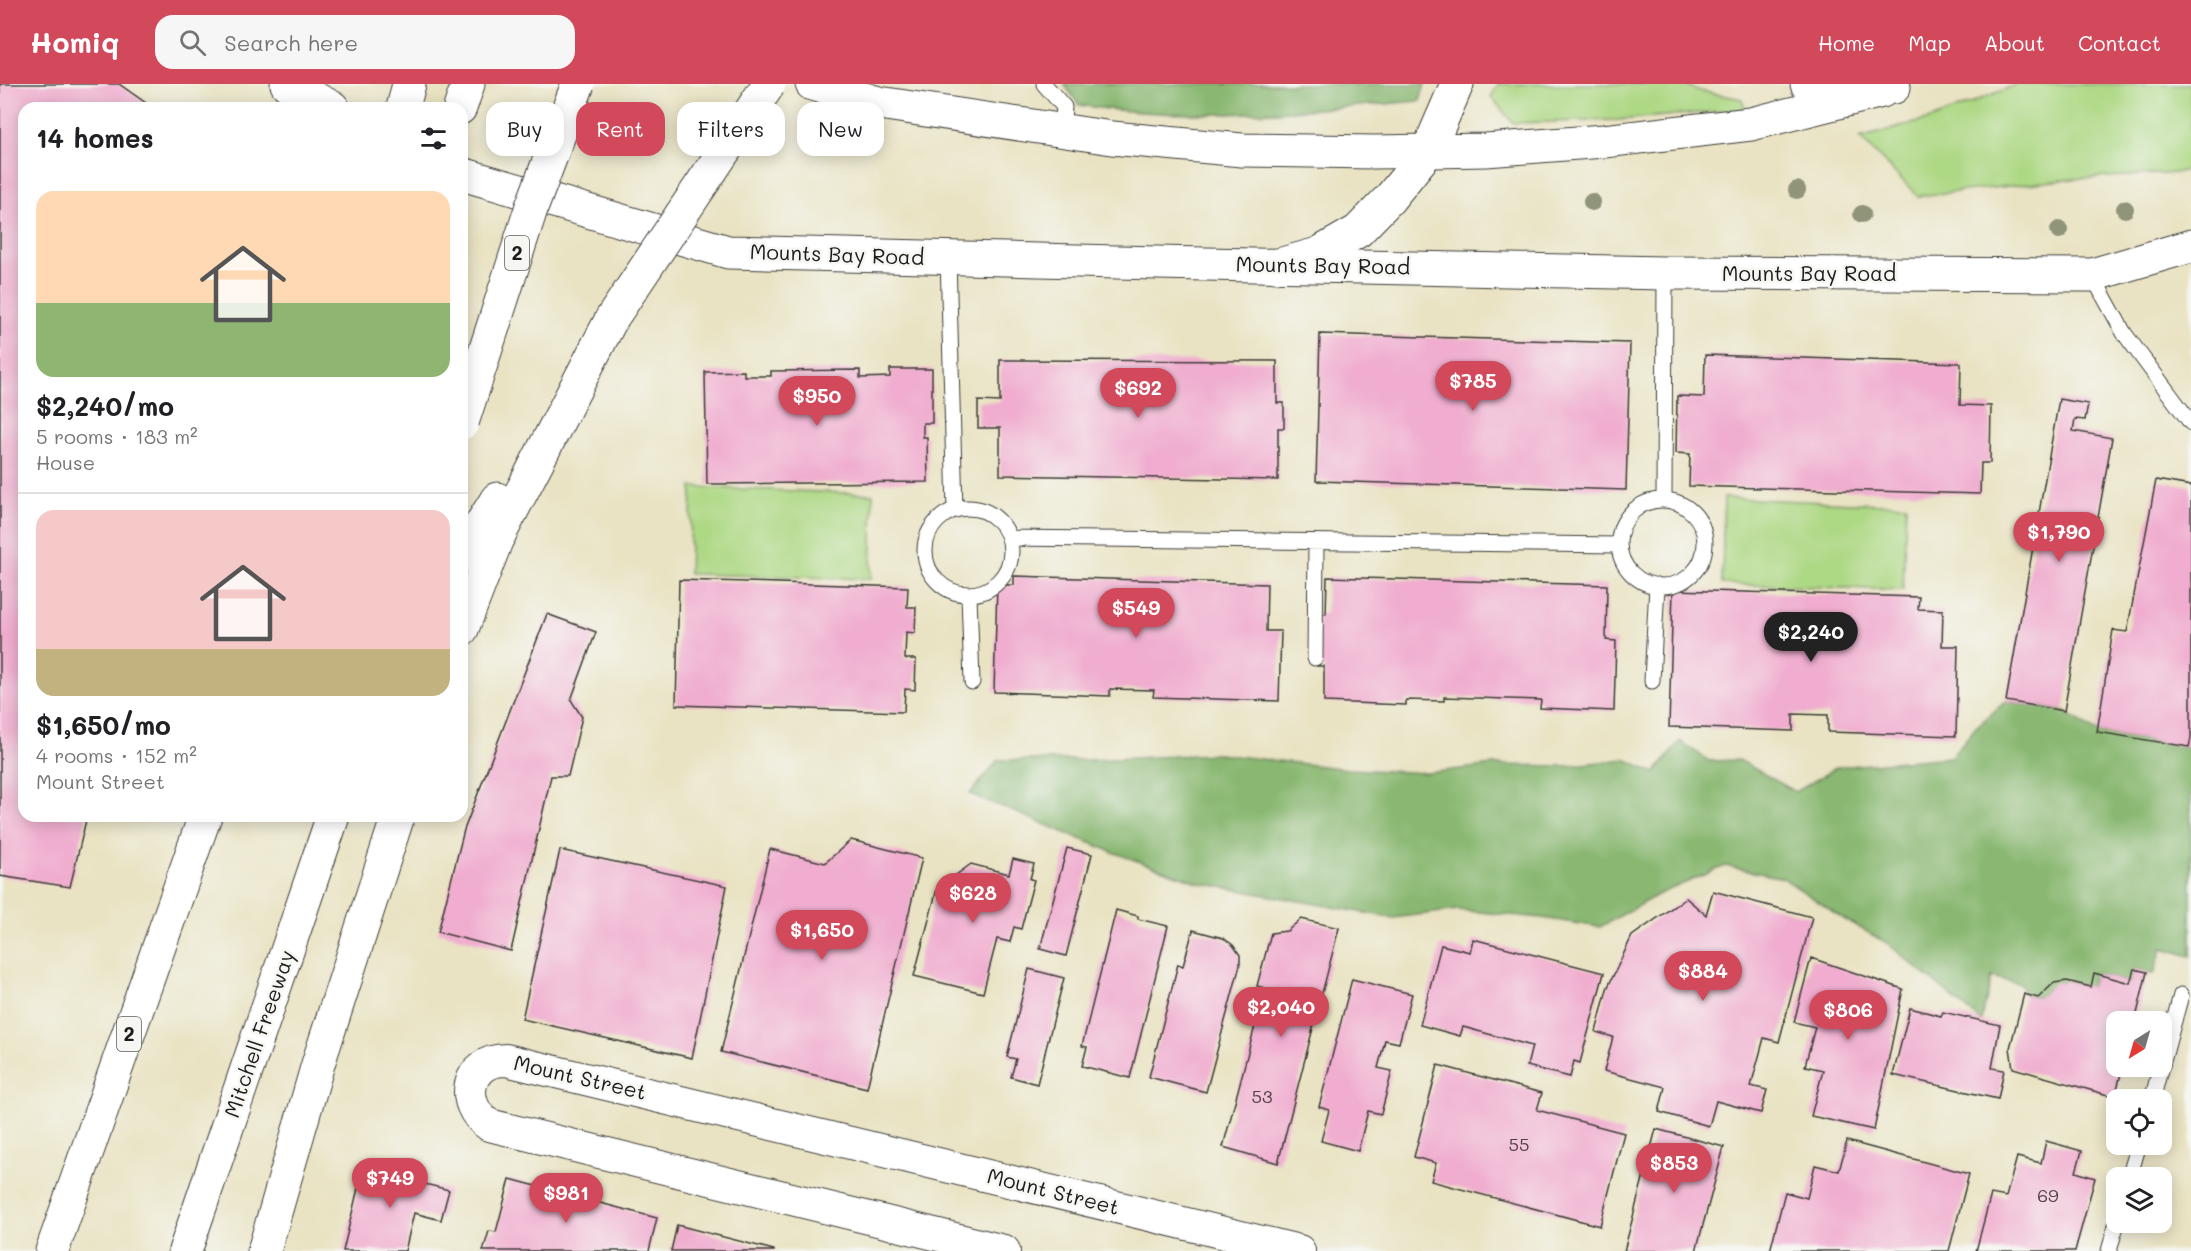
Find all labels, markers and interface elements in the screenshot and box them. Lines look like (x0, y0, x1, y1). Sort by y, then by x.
search box (155, 15, 575, 69)
text: Homiq (30, 24, 119, 60)
icon: search (176, 26, 209, 59)
text: Search here (224, 28, 358, 57)
text: Home (1818, 29, 1875, 56)
text: Map (1908, 29, 1951, 56)
text: About (1984, 29, 2045, 56)
text: Contact (2078, 29, 2161, 56)
chip: Buy (486, 102, 564, 156)
chip: Rent (576, 102, 665, 156)
chip: Filters (677, 102, 785, 156)
chip: New (797, 102, 884, 156)
text: 14 homes (36, 121, 154, 155)
icon: filters (417, 122, 450, 155)
icon: home (189, 230, 297, 338)
road number: 2 (505, 236, 529, 270)
street label: Mounts Bay Road (749, 237, 925, 270)
street label: Mounts Bay Road (1236, 249, 1411, 280)
street label: Mounts Bay Road (1722, 259, 1896, 286)
pin: $785 (1437, 361, 1509, 412)
text: $785 (1449, 367, 1497, 393)
pin: $692 (1102, 368, 1174, 419)
text: $692 (1114, 374, 1162, 400)
pin: $950 (781, 376, 853, 427)
text: $950 (793, 382, 841, 408)
text: $2,240/mo (36, 389, 174, 423)
text: 5 rooms · 183 m² (36, 423, 198, 449)
text: House (36, 449, 95, 475)
pin: $1,790 (2010, 512, 2108, 563)
text: $1,790 (2027, 518, 2091, 544)
icon: home (189, 549, 297, 657)
pin: $549 (1100, 588, 1172, 639)
text: $549 (1112, 594, 1160, 620)
pin: $2,240 (1762, 612, 1860, 663)
text: $2,240 (1778, 618, 1844, 644)
text: $1,650/mo (36, 708, 171, 742)
text: 4 rooms · 152 m² (36, 742, 197, 768)
text: Mount Street (36, 768, 165, 794)
pin: $628 (937, 873, 1009, 924)
text: $628 (949, 879, 997, 905)
pin: $1,650 (773, 910, 871, 961)
text: $1,650 (790, 916, 854, 942)
street label: Mitchell Freeway (217, 946, 300, 1121)
pin: $884 (1667, 951, 1739, 1002)
text: $884 (1678, 957, 1728, 983)
pin: $2,040 (1232, 987, 1330, 1038)
pin: $806 (1812, 990, 1884, 1041)
text: $2,040 (1247, 993, 1315, 1019)
text: $806 (1823, 996, 1873, 1022)
north arrow (2106, 1011, 2172, 1077)
map controls (2106, 1011, 2172, 1233)
road number: 2 (117, 1017, 141, 1051)
street label: Mount Street (511, 1048, 649, 1105)
house number: 53 (1251, 1084, 1273, 1108)
button: locate (2106, 1089, 2172, 1155)
house number: 55 (1509, 1132, 1530, 1156)
pin: $853 (1638, 1143, 1710, 1194)
text: $853 (1650, 1149, 1698, 1175)
pin: $749 (354, 1158, 426, 1209)
street label: Mount Street (985, 1161, 1122, 1220)
text: $749 (366, 1164, 414, 1190)
button: layers (2106, 1167, 2172, 1233)
pin: $981 (530, 1173, 602, 1224)
text: $981 (543, 1179, 589, 1205)
house number: 69 (2037, 1183, 2059, 1207)

